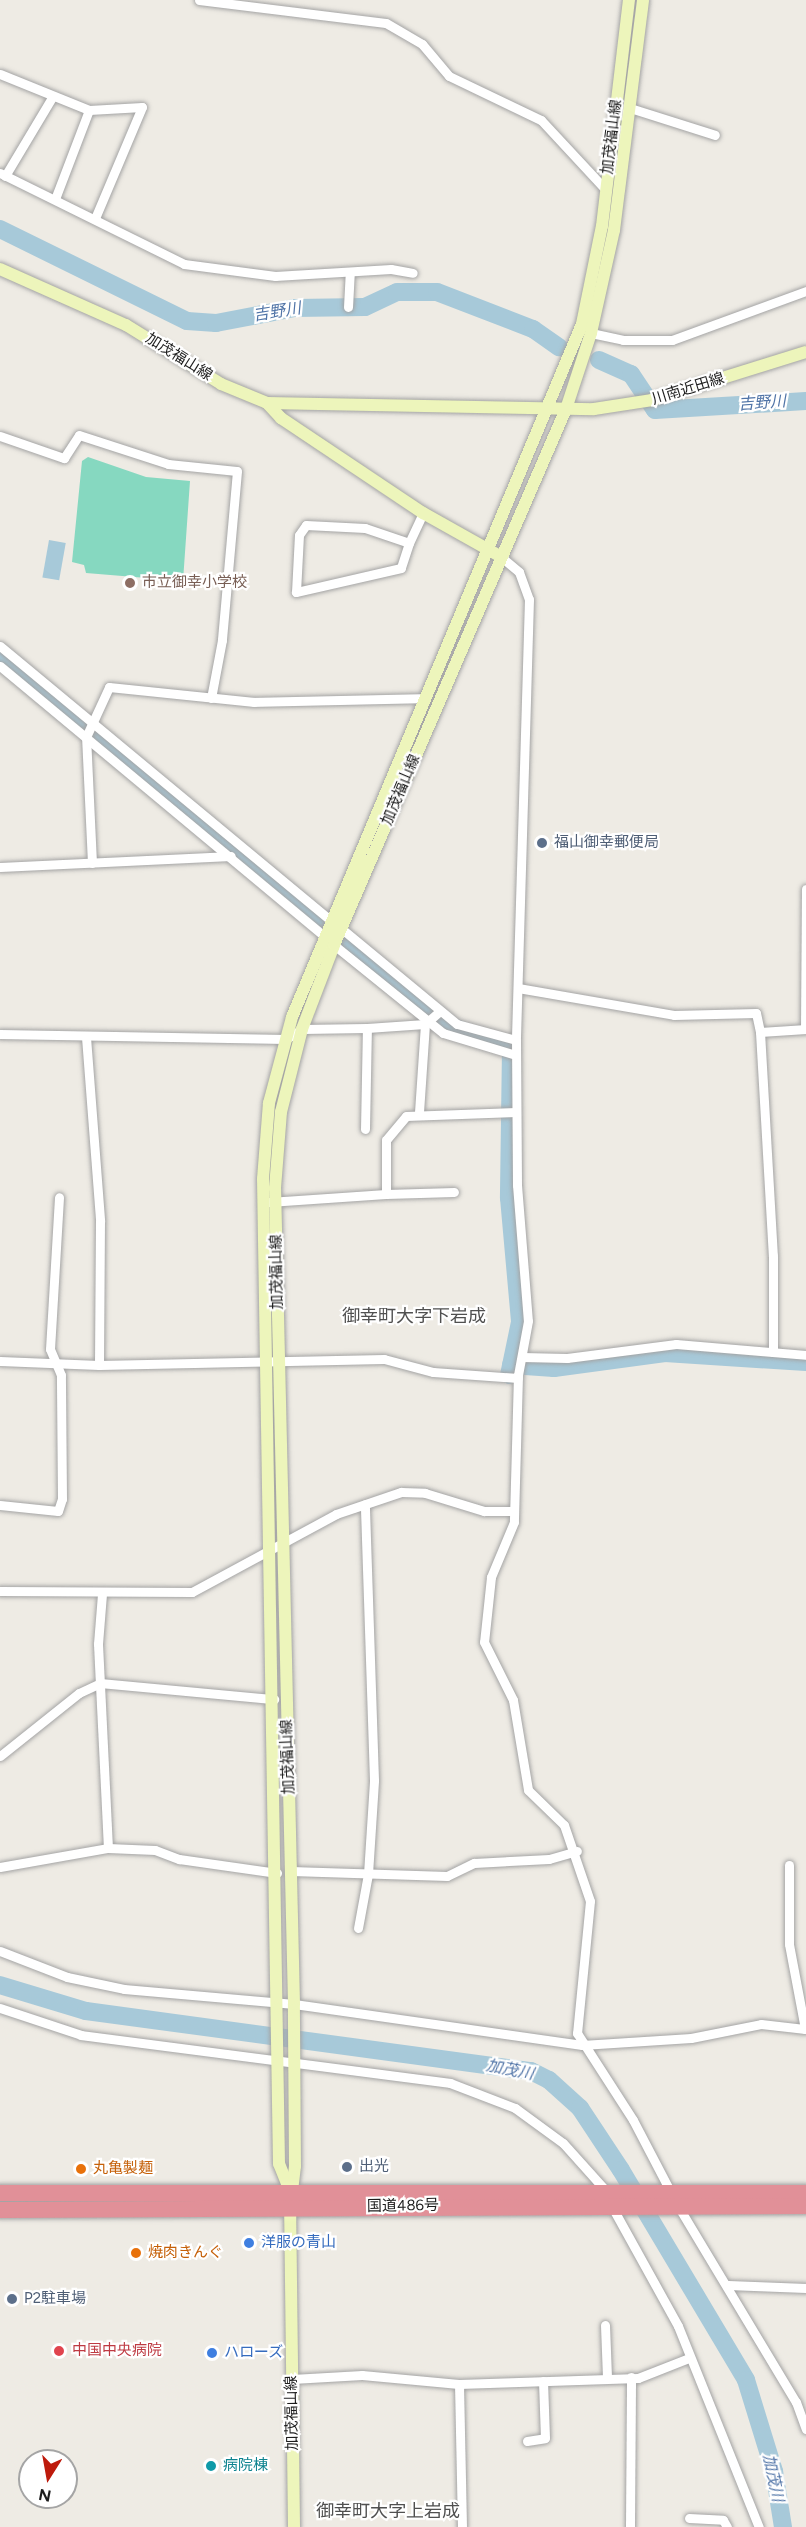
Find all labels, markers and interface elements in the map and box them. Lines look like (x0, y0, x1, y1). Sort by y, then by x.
street label: 加茂福山線 (598, 99, 626, 175)
water label: 吉野川 (252, 299, 302, 325)
street label: 加茂福山線 (142, 329, 216, 385)
street label: 川南近田線 (650, 369, 726, 409)
water label: 吉野川 (737, 392, 787, 414)
place label: 市立御幸小学校 (142, 574, 247, 592)
marker: 市立御幸小学校 (123, 576, 137, 590)
street label: 加茂福山線 (378, 752, 424, 828)
place label: 福山御幸郵便局 (554, 834, 659, 852)
marker: 福山御幸郵便局 (535, 836, 549, 850)
street label: 加茂福山線 (267, 1234, 287, 1310)
district label: 御幸町大字下岩成 (342, 1305, 486, 1327)
street label: 加茂福山線 (278, 1719, 298, 1795)
water label: 加茂川 (485, 2056, 535, 2084)
place label: 出光 (359, 2158, 389, 2176)
place label: 丸亀製麺 (93, 2160, 153, 2178)
marker: 出光 (340, 2160, 354, 2174)
marker: 丸亀製麺 (74, 2162, 88, 2176)
street label: 国道486号 (367, 2196, 439, 2216)
place label: 洋服の青山 (261, 2234, 336, 2252)
marker: 洋服の青山 (242, 2236, 256, 2250)
place label: 焼肉きんぐ (148, 2244, 223, 2262)
marker: 焼肉きんぐ (129, 2246, 143, 2260)
place label: P2駐車場 (24, 2290, 86, 2308)
marker: P2駐車場 (5, 2292, 19, 2306)
marker: 中国中央病院 (50, 2342, 68, 2360)
place label: 中国中央病院 (72, 2342, 162, 2360)
place label: ハローズ (224, 2344, 284, 2362)
marker: ハローズ (205, 2346, 219, 2360)
street label: 加茂福山線 (282, 2375, 302, 2451)
north arrow (18, 2449, 78, 2509)
water label: 加茂川 (759, 2453, 787, 2503)
place label: 病院棟 (223, 2457, 268, 2475)
marker: 病院棟 (204, 2459, 218, 2473)
text: N (37, 2485, 53, 2506)
district label: 御幸町大字上岩成 (316, 2500, 460, 2522)

